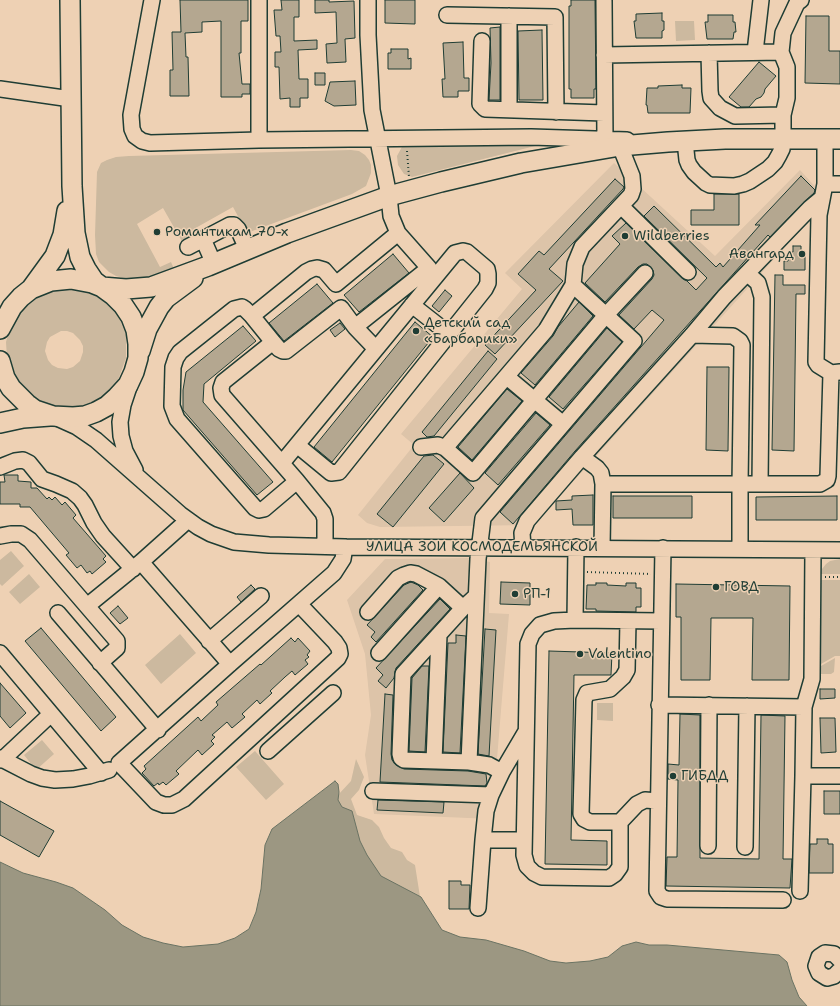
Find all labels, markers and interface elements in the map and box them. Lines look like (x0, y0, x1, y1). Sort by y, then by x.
place label: Романтикам 70-х (165, 224, 288, 240)
marker: Романтикам 70-х (152, 227, 162, 237)
place label: Wildberries (633, 228, 710, 244)
marker: Wildberries (620, 231, 630, 241)
place label: Авангард (729, 246, 794, 262)
marker: Авангард (797, 249, 807, 259)
place label: Детский сад «Барбарики» (424, 315, 517, 348)
marker: Детский сад «Барбарики» (411, 326, 421, 336)
street label: УЛИЦА ЗОИ КОСМОДЕМЬЯНСКОЙ (366, 539, 598, 555)
place label: ГОВД (724, 579, 759, 595)
marker: ГОВД (711, 582, 721, 592)
place label: РП-1 (523, 586, 551, 602)
marker: РП-1 (510, 589, 520, 599)
place label: Valentino (588, 646, 652, 662)
marker: Valentino (575, 649, 585, 659)
place label: ГИБДД (681, 768, 728, 784)
marker: ГИБДД (668, 771, 678, 781)

